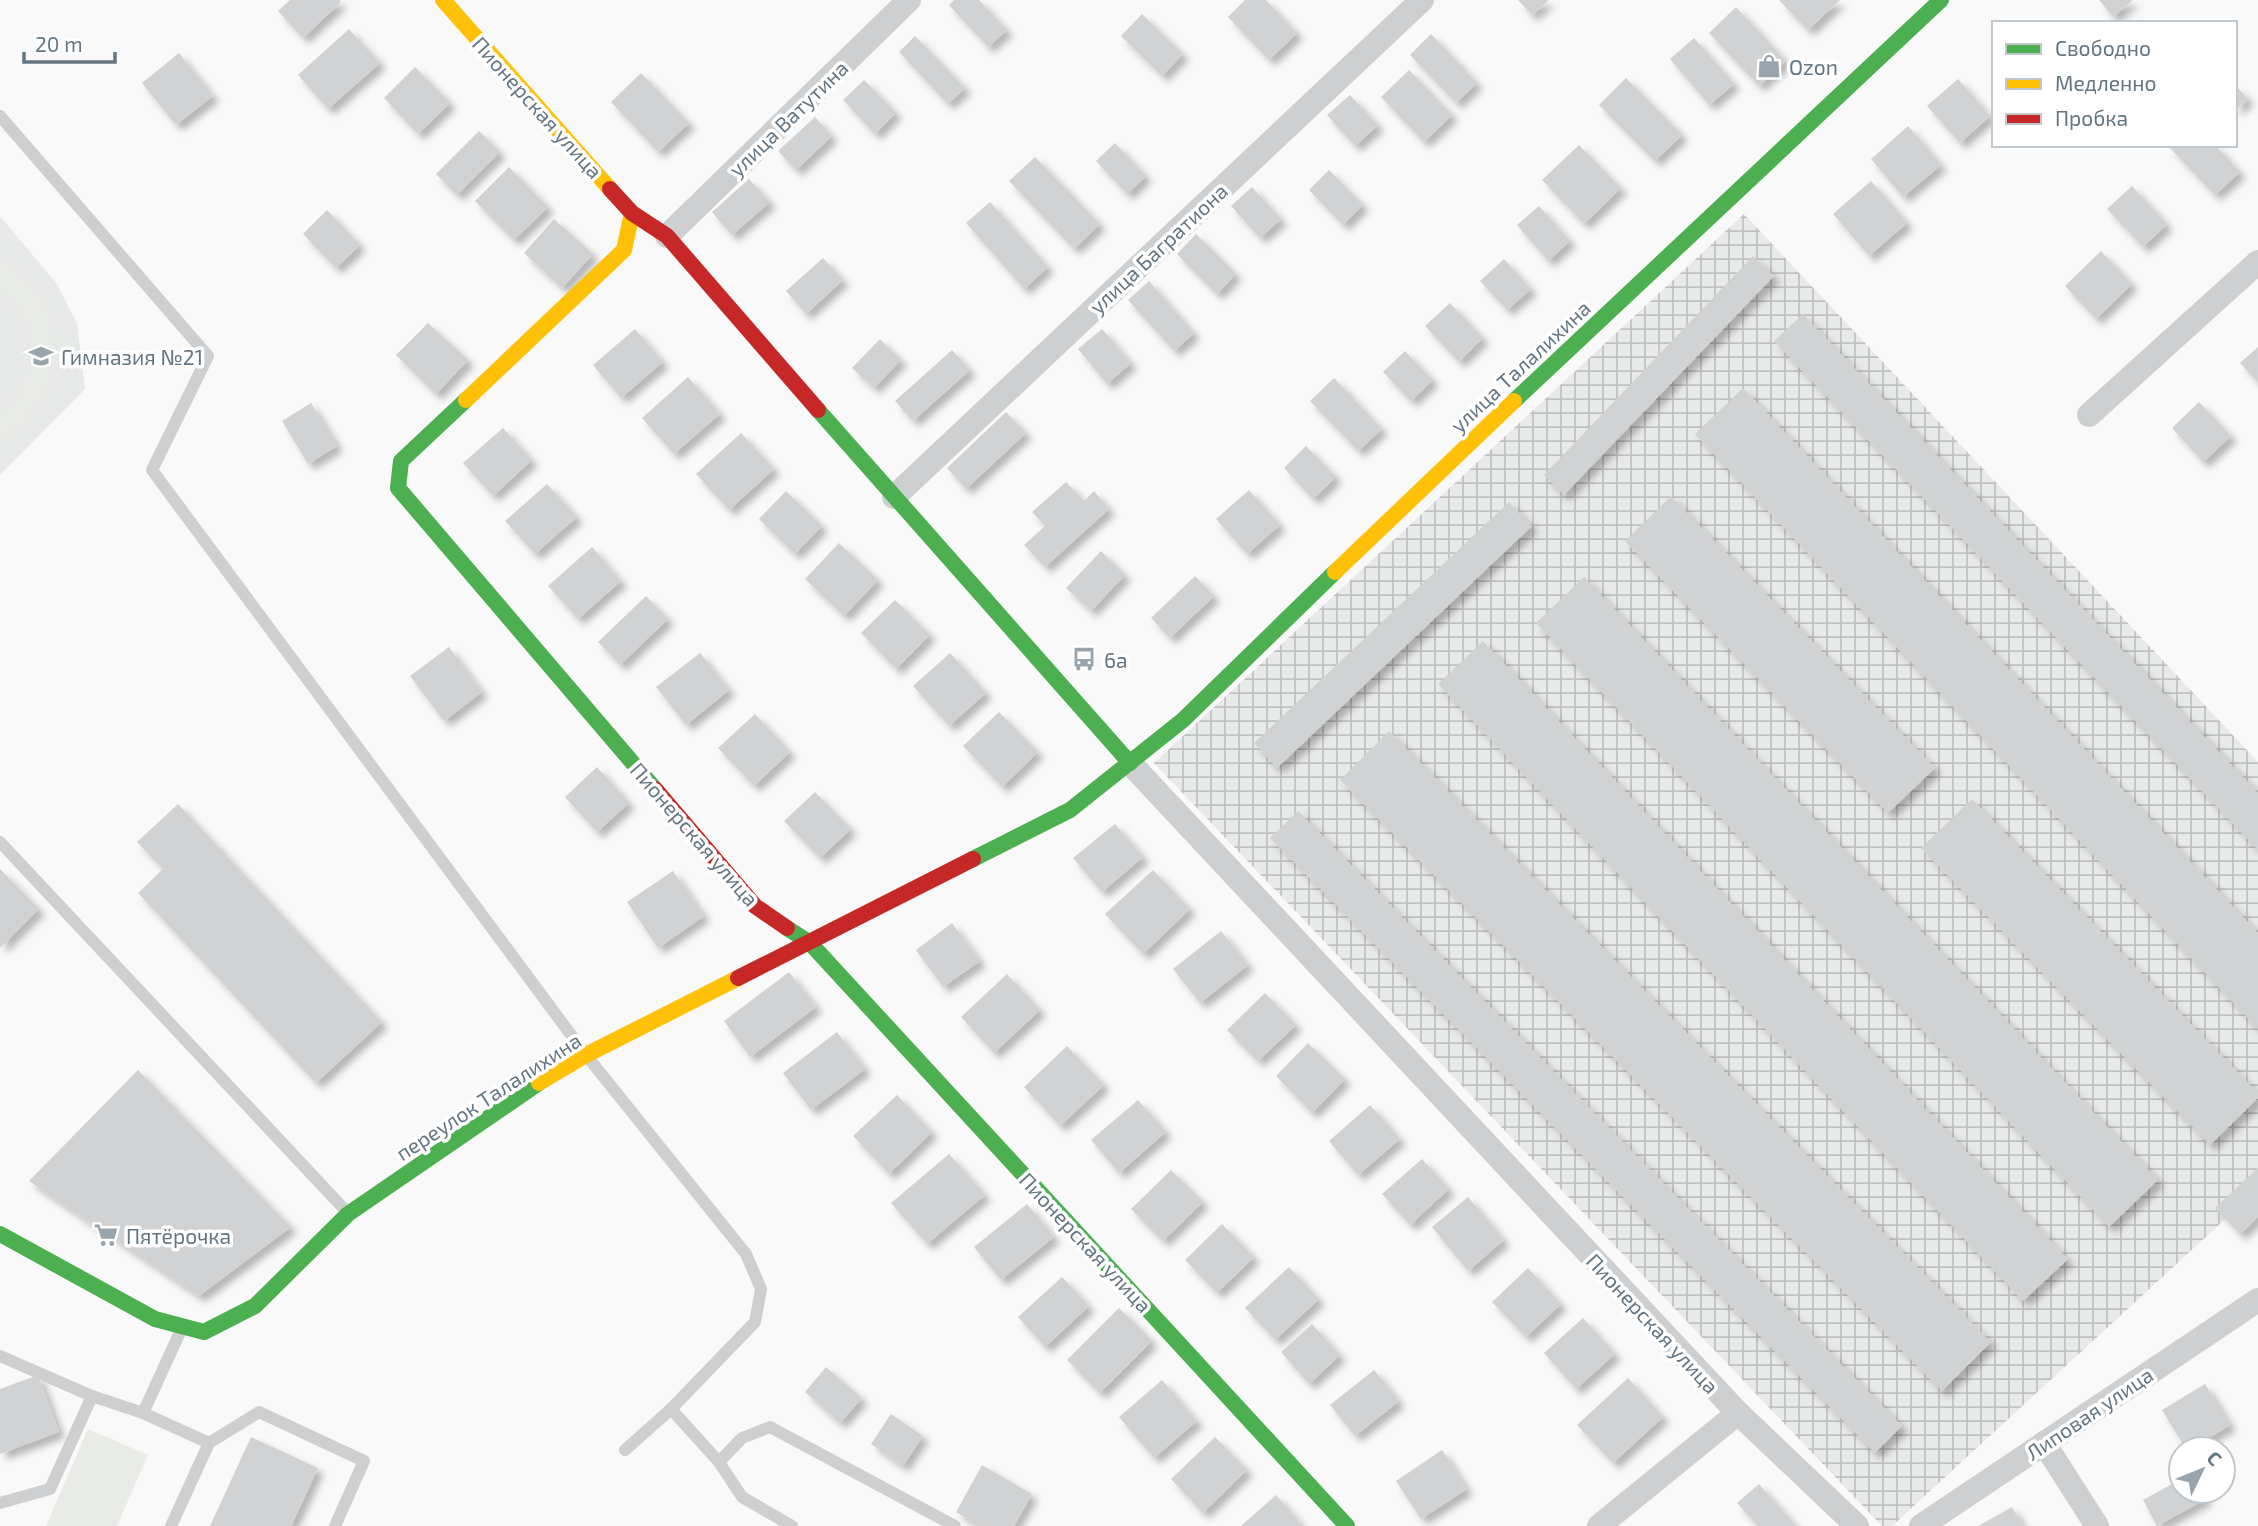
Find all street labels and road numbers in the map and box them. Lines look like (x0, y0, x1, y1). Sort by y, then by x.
street label: Пионерская улица (467, 31, 608, 184)
street label: улица Ватутина (723, 55, 853, 182)
street label: улица Багратиона (1084, 178, 1233, 319)
street label: улица Талалихина (1445, 295, 1596, 438)
street label: Пионерская улица (625, 757, 764, 912)
street label: переулок Талалихина (391, 1027, 586, 1166)
street label: Пионерская улица (1014, 1167, 1157, 1318)
street label: Пионерская улица (1581, 1248, 1724, 1399)
street label: Липовая улица (2021, 1361, 2158, 1466)

